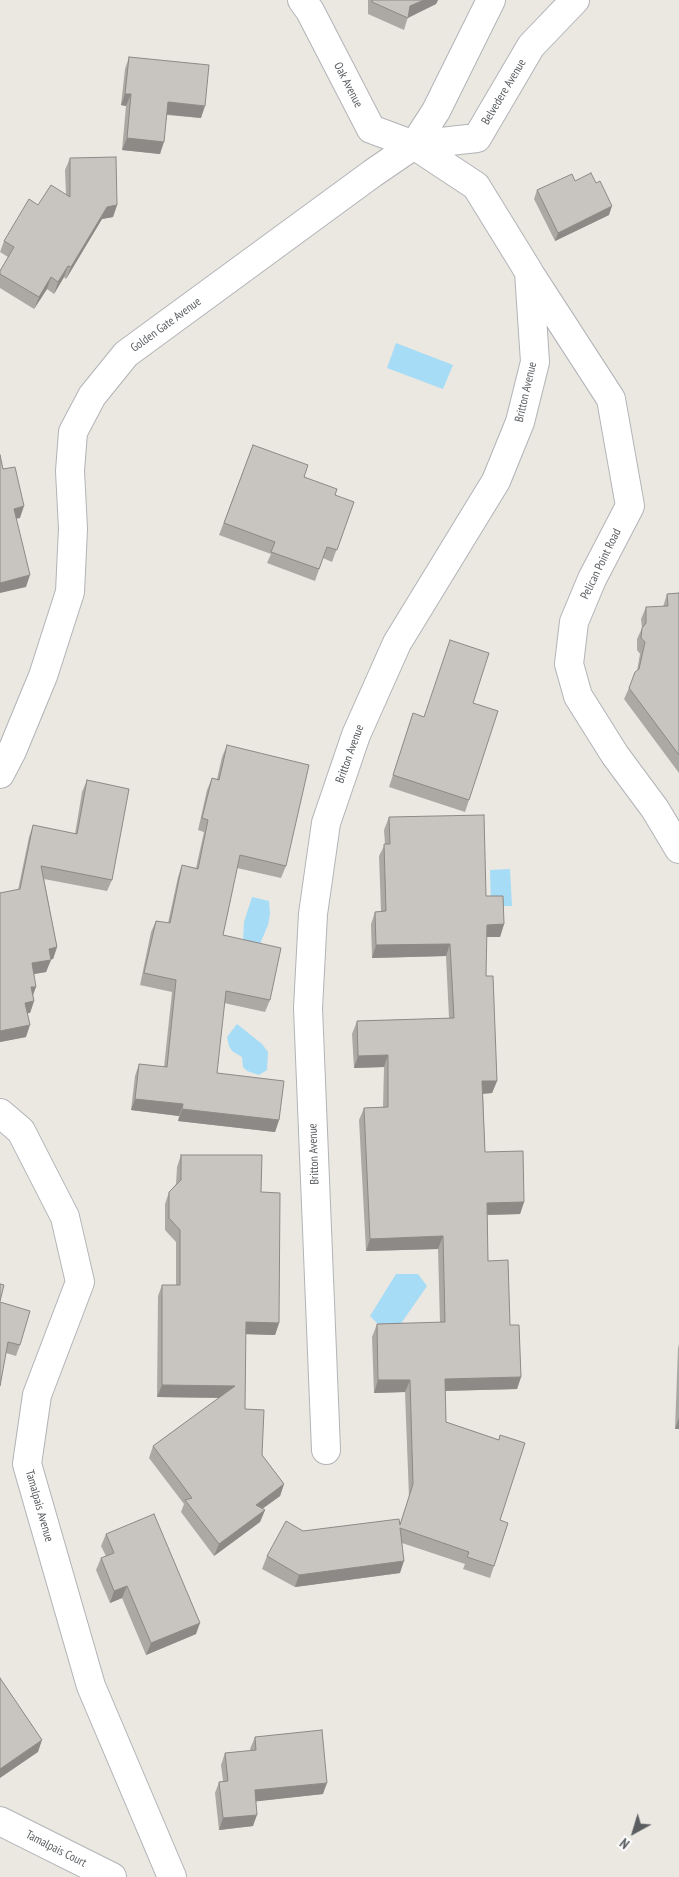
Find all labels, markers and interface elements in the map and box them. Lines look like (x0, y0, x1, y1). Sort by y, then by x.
street label: Belvedere Avenue (479, 56, 529, 128)
street label: Oak Avenue (330, 60, 366, 110)
street label: Golden Gate Avenue (128, 295, 204, 355)
street label: Britton Avenue (512, 360, 540, 424)
street label: Pelican Point Road (578, 526, 624, 602)
street label: Britton Avenue (333, 723, 367, 785)
street label: Britton Avenue (306, 1123, 322, 1185)
street label: Tamalpais Avenue (22, 1468, 56, 1544)
north arrow (609, 1807, 659, 1857)
street label: Tamalpais Court (23, 1828, 89, 1870)
text: N (616, 1834, 633, 1853)

